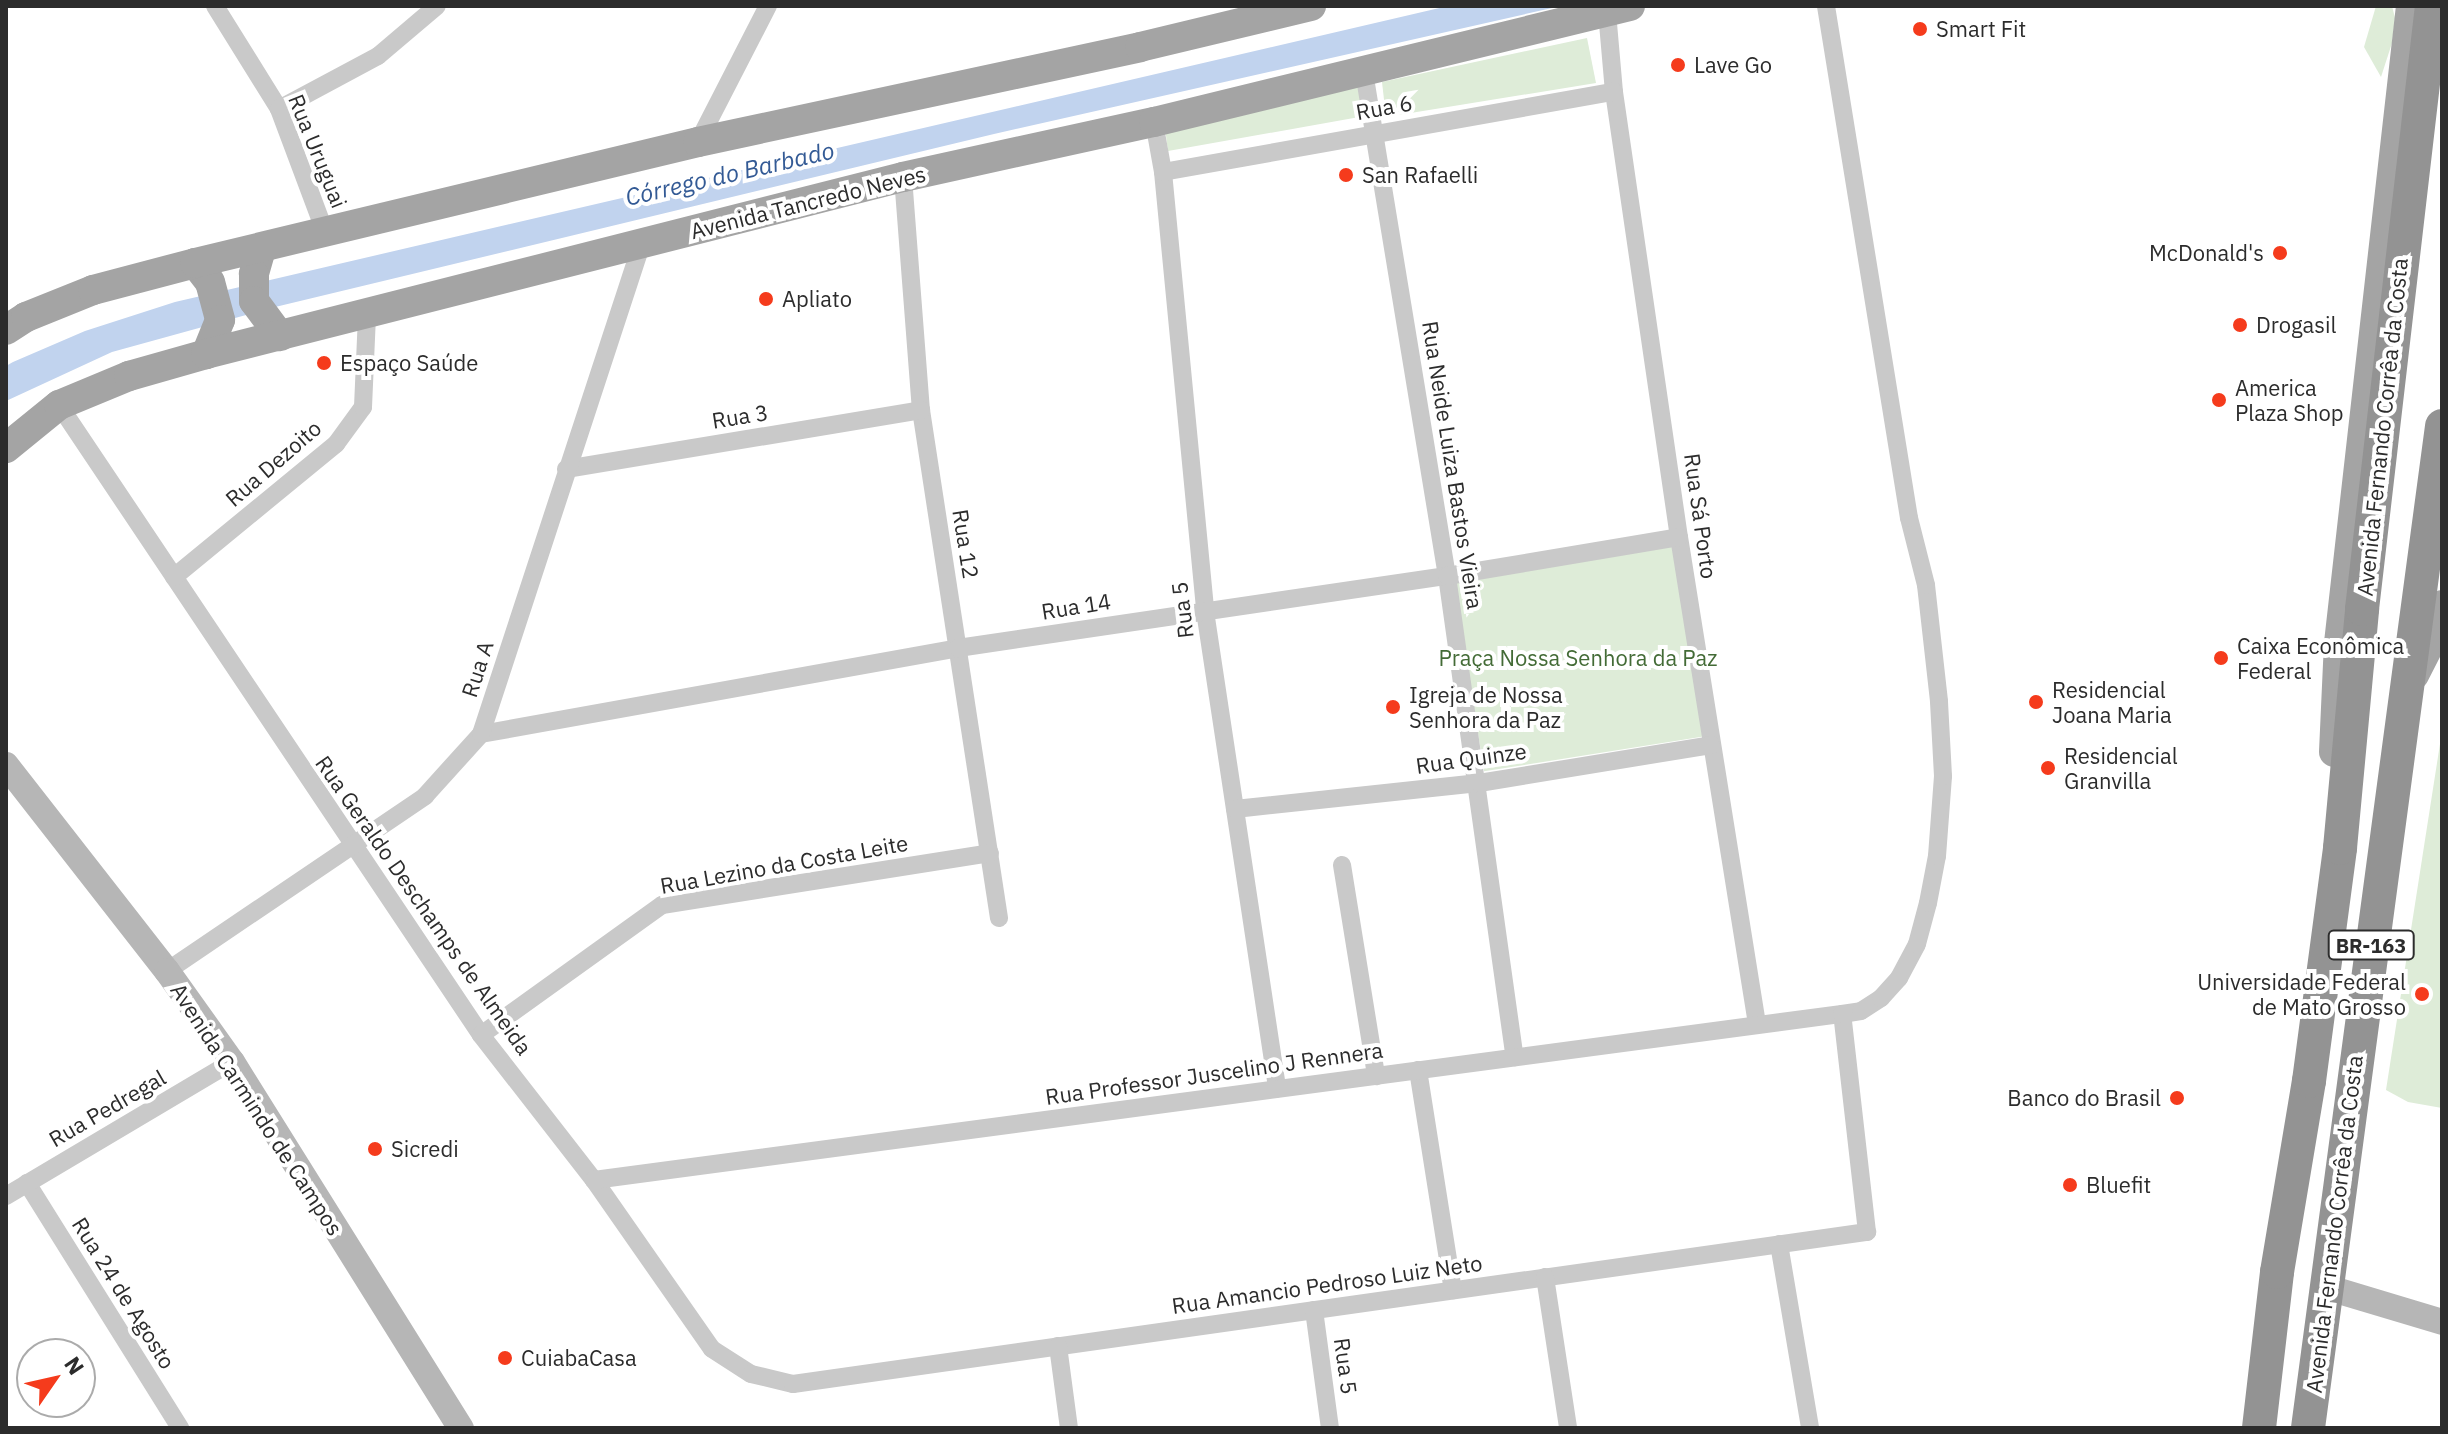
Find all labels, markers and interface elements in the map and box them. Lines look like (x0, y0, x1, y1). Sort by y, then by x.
place label: Smart Fit (1936, 16, 2026, 42)
marker: Smart Fit (1911, 20, 1929, 38)
place label: Lave Go (1694, 52, 1772, 78)
marker: Lave Go (1669, 56, 1687, 74)
street label: Rua 6 (1354, 89, 1414, 125)
street label: Rua Uruguai (283, 90, 353, 212)
water label: Córrego do Barbado (623, 136, 837, 212)
street label: Avenida Tancredo Neves (688, 160, 928, 244)
place label: San Rafaelli (1362, 162, 1478, 188)
marker: San Rafaelli (1337, 166, 1355, 184)
place label: McDonald's (2149, 240, 2264, 266)
marker: McDonald's (2271, 244, 2289, 262)
street label: Avenida Fernando Corrêa da Costa (2351, 257, 2413, 597)
place label: Apliato (782, 286, 852, 312)
marker: Apliato (757, 290, 775, 308)
place label: Drogasil (2256, 312, 2337, 338)
marker: Drogasil (2231, 316, 2249, 334)
street label: Rua Neide Luiza Bastos Vieira (1417, 319, 1489, 611)
place label: Espaço Saúde (340, 350, 478, 376)
marker: Espaço Saúde (315, 354, 333, 372)
place label: America Plaza Shop (2235, 374, 2344, 426)
marker: America Plaza Shop (2210, 391, 2228, 409)
street label: Rua 3 (710, 399, 770, 433)
street label: Rua Dezoito (220, 414, 326, 512)
street label: Rua Sá Porto (1679, 451, 1723, 581)
street label: Rua 12 (947, 507, 985, 581)
street label: Rua 5 (1165, 580, 1199, 640)
street label: Rua 14 (1039, 587, 1113, 625)
place label: Caixa Econômica Federal (2237, 632, 2404, 684)
street label: Rua A (456, 638, 498, 700)
park label: Praça Nossa Senhora da Paz (1439, 645, 1717, 671)
marker: Caixa Econômica Federal (2212, 649, 2230, 667)
place label: Residencial Joana Maria (2052, 676, 2172, 728)
place label: Igreja de Nossa Senhora da Paz (1409, 681, 1563, 732)
marker: Residencial Joana Maria (2027, 693, 2045, 711)
marker: Igreja de Nossa Senhora da Paz (1384, 698, 1402, 716)
street label: Rua Quinze (1414, 737, 1528, 779)
place label: Residencial Granvilla (2064, 742, 2178, 794)
street label: Rua Geraldo Deschamps de Almeida (310, 750, 538, 1060)
marker: Residencial Granvilla (2039, 759, 2057, 777)
street label: Rua Lezino da Costa Leite (658, 829, 910, 899)
road number: BR-163 (2327, 929, 2415, 961)
place label: Universidade Federal de Mato Grosso (2197, 968, 2406, 1020)
street label: Avenida Carmindo de Campos (165, 978, 349, 1240)
marker: Universidade Federal de Mato Grosso (2413, 985, 2431, 1003)
street label: Rua Professor Juscelino J Rennera (1043, 1036, 1385, 1110)
street label: Avenida Fernando Corrêa da Costa (2300, 1054, 2368, 1394)
street label: Rua Pedregal (44, 1064, 170, 1152)
place label: Banco do Brasil (2007, 1085, 2161, 1111)
marker: Banco do Brasil (2168, 1089, 2186, 1107)
place label: Sicredi (391, 1136, 459, 1162)
marker: Sicredi (366, 1140, 384, 1158)
place label: Bluefit (2086, 1172, 2151, 1198)
marker: Bluefit (2061, 1176, 2079, 1194)
street label: Rua 24 de Agosto (67, 1212, 181, 1374)
street label: Rua Amancio Pedroso Luiz Neto (1170, 1249, 1484, 1319)
street label: Rua 5 (1329, 1336, 1363, 1396)
north arrow (16, 1338, 96, 1418)
place label: CuiabaCasa (521, 1345, 637, 1371)
marker: CuiabaCasa (496, 1349, 514, 1367)
text: N (58, 1351, 91, 1380)

